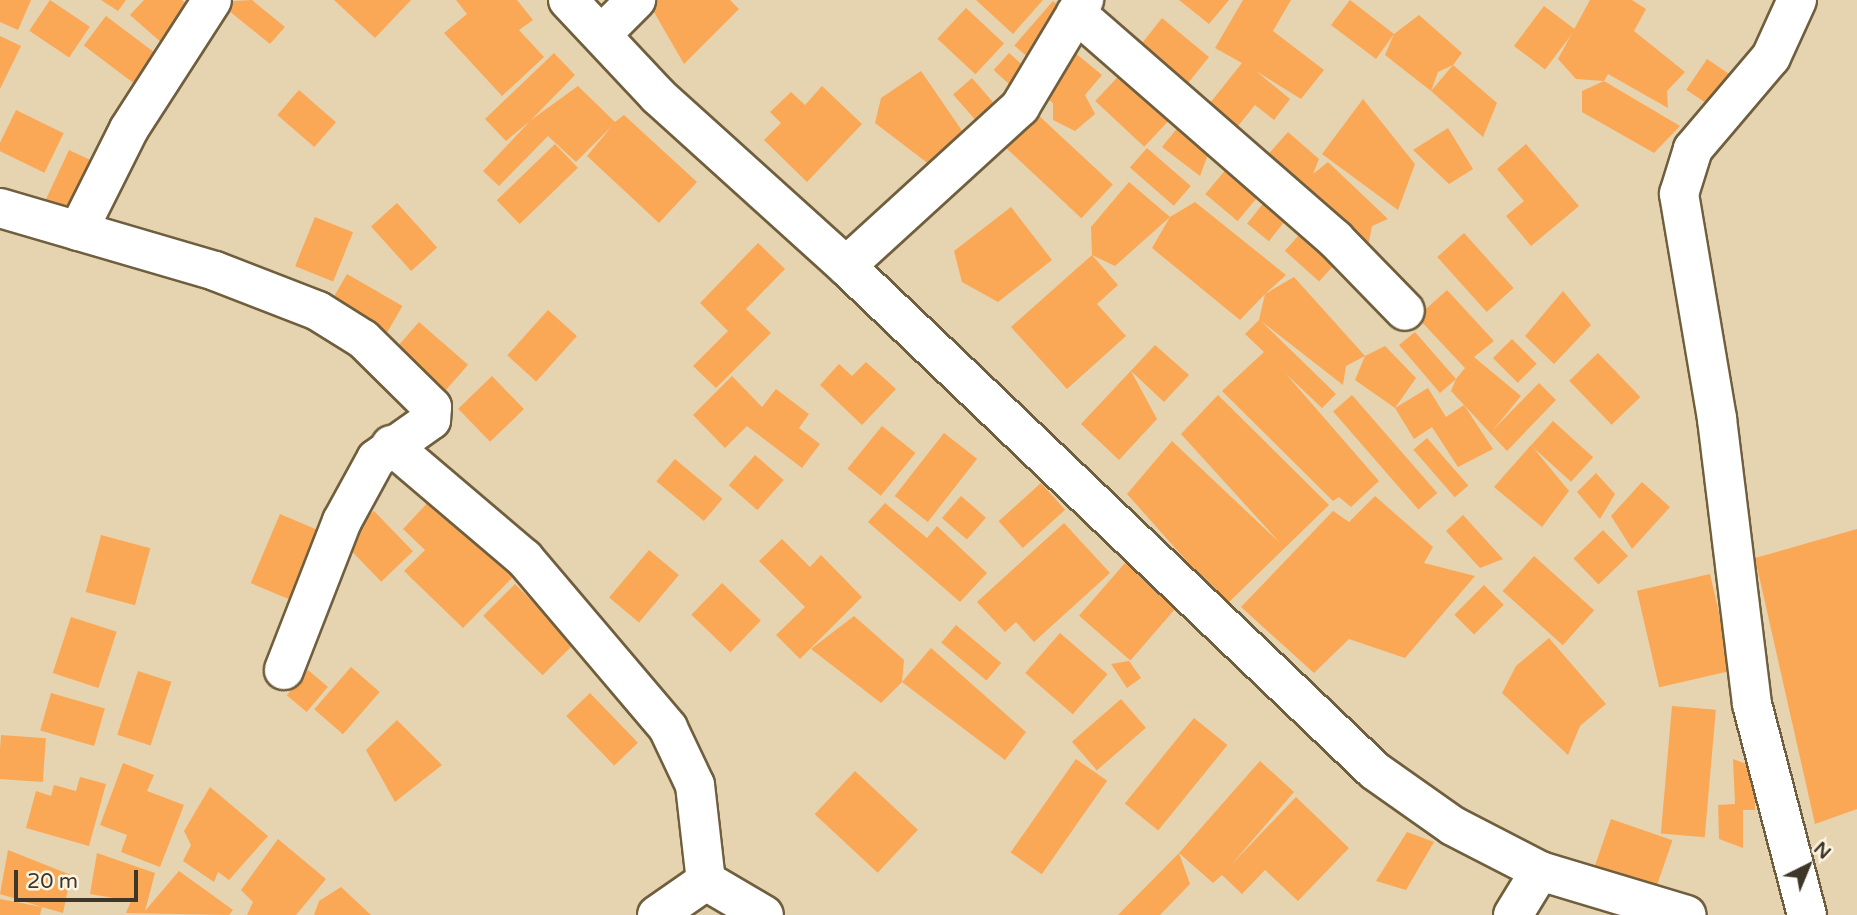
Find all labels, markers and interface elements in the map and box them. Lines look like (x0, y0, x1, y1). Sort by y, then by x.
north arrow (1773, 831, 1843, 901)
text: N (1809, 837, 1835, 864)
scale bar (18, 856, 142, 900)
text: 20 m (27, 869, 78, 894)

